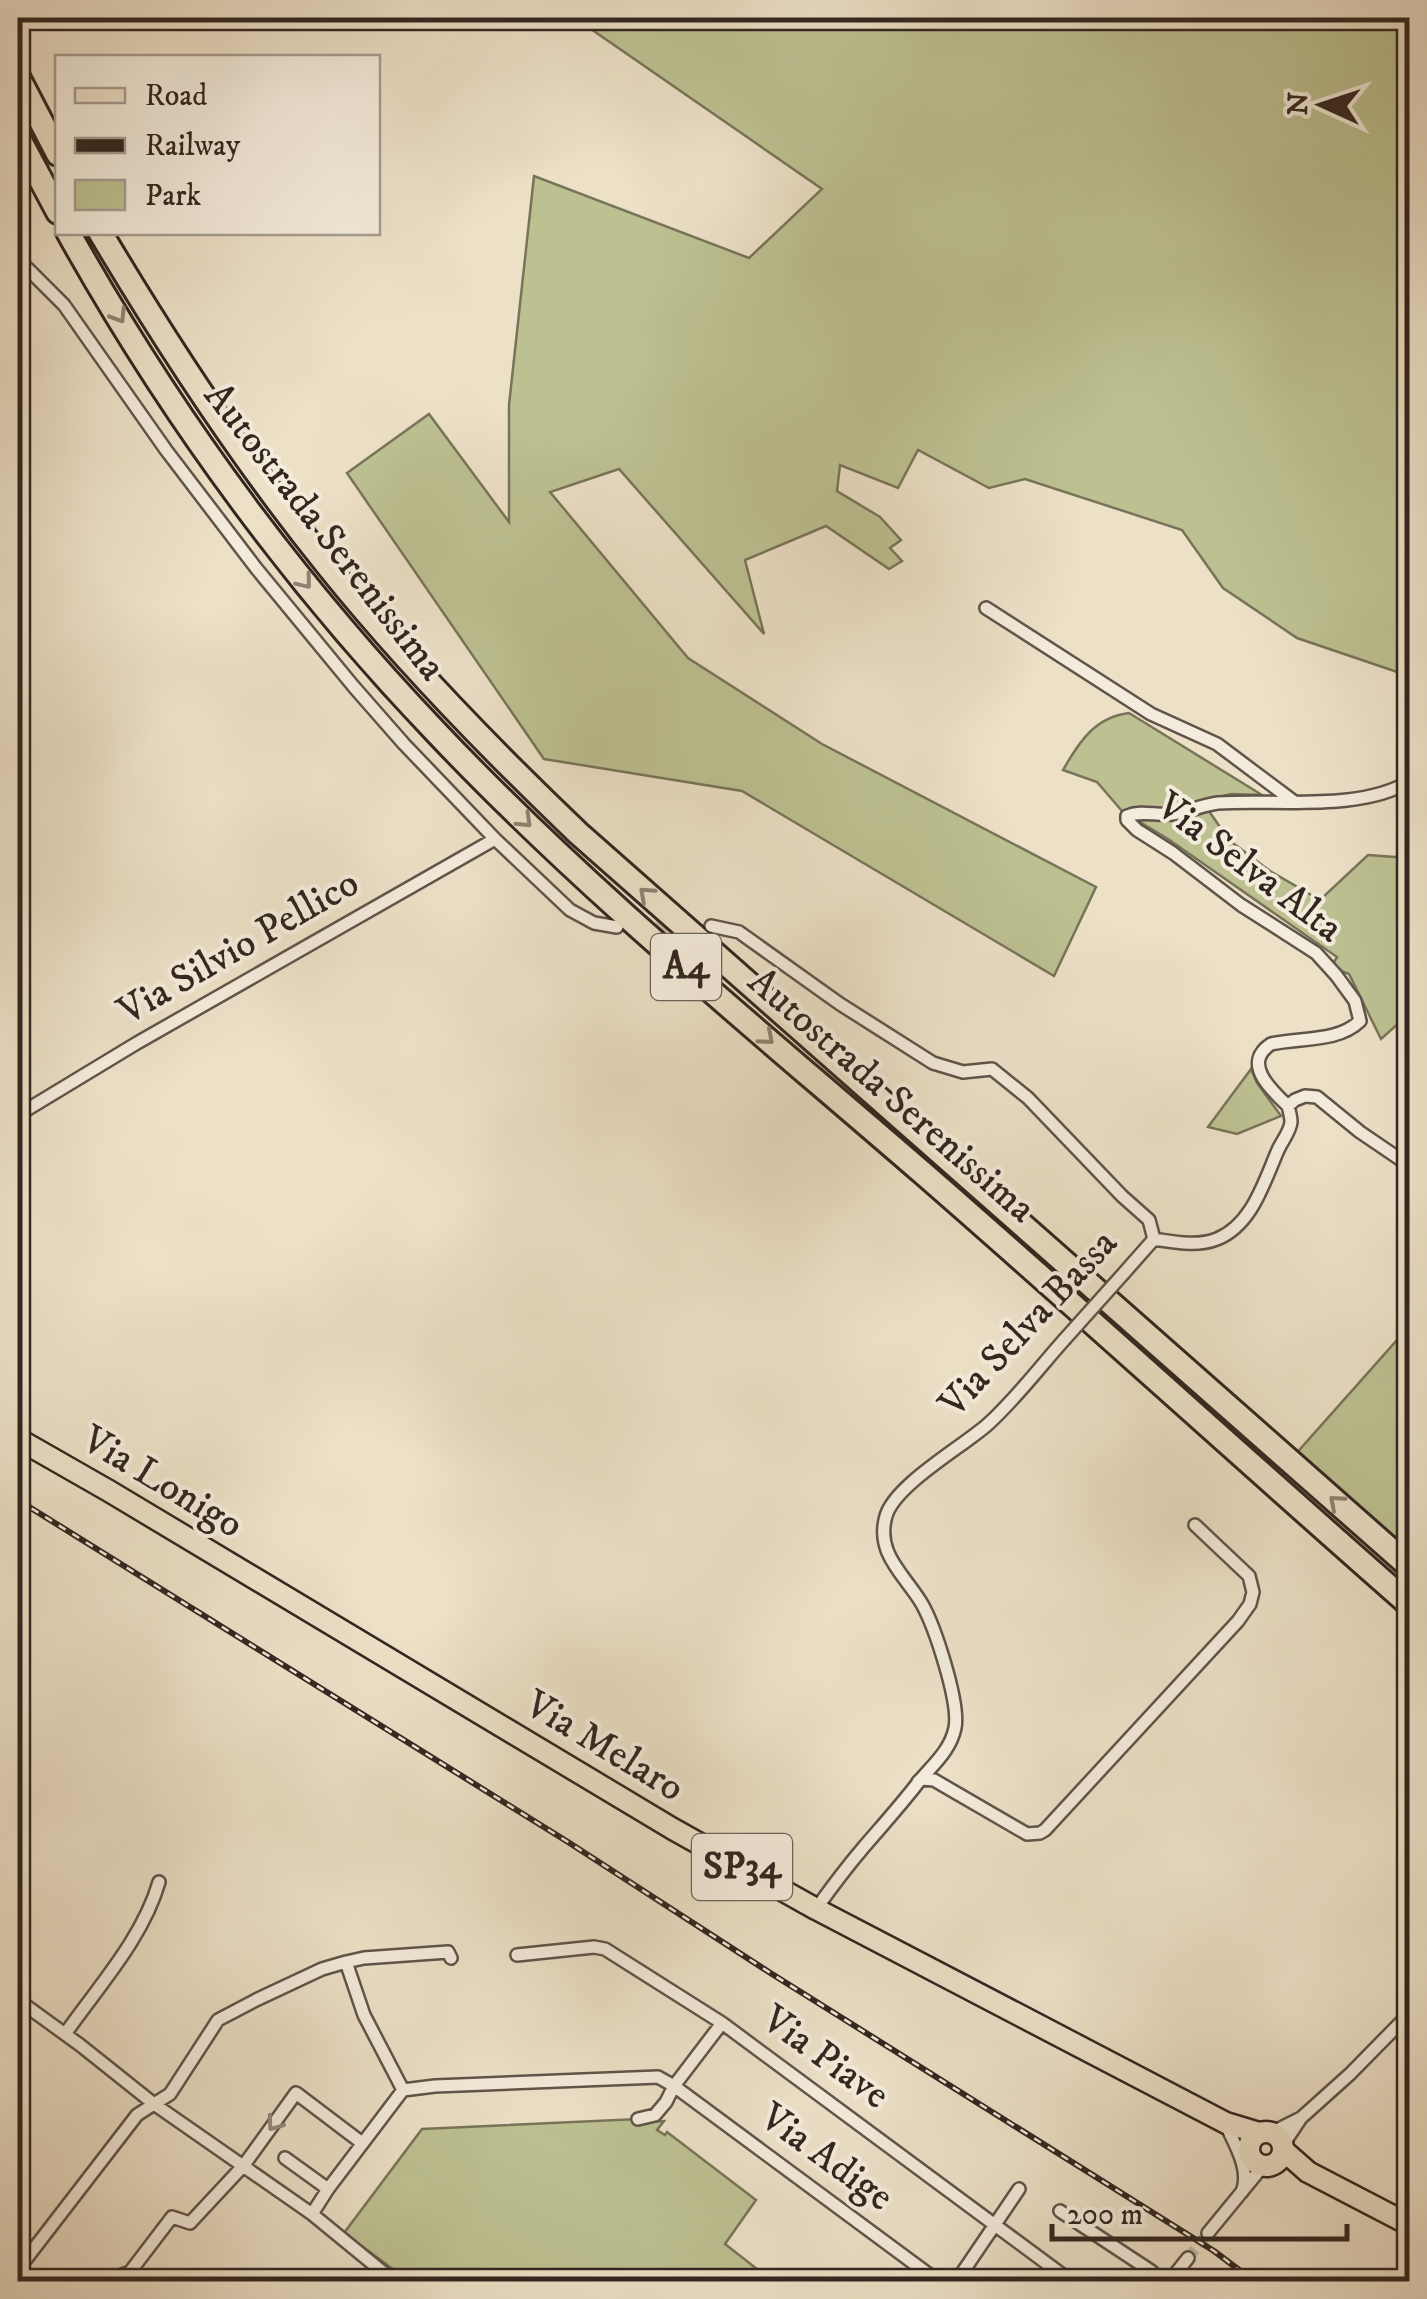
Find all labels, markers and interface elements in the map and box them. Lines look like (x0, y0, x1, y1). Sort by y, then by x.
legend (55, 55, 380, 235)
north arrow (1272, 55, 1372, 155)
text: Road (145, 78, 207, 115)
text: N (1280, 91, 1317, 116)
text: Railway (145, 128, 241, 165)
text: Park (145, 178, 201, 215)
one-way arrow (106, 305, 125, 323)
street label: Autostrada Serenissima (192, 373, 456, 691)
one-way arrow (293, 570, 311, 588)
street label: Via Selva Alta (1145, 781, 1352, 954)
one-way arrow (513, 809, 532, 827)
street label: Via Silvio Pellico (109, 859, 368, 1038)
one-way arrow (639, 887, 658, 905)
road number: A4 (651, 934, 721, 1000)
street label: Autostrada Serenissima (737, 957, 1045, 1235)
one-way arrow (755, 1026, 774, 1044)
street label: Via Selva Bassa (928, 1219, 1129, 1429)
street label: Via Lonigo (71, 1415, 252, 1551)
one-way arrow (1329, 1496, 1348, 1514)
street label: Via Melaro (514, 1680, 693, 1814)
road number: SP34 (692, 1834, 792, 1900)
street label: Via Piave (751, 1994, 898, 2121)
street label: Via Adige (749, 2092, 902, 2223)
one-way arrow (268, 2113, 286, 2132)
scale bar (1052, 2179, 1347, 2241)
text: 200 m (1067, 2197, 1143, 2234)

